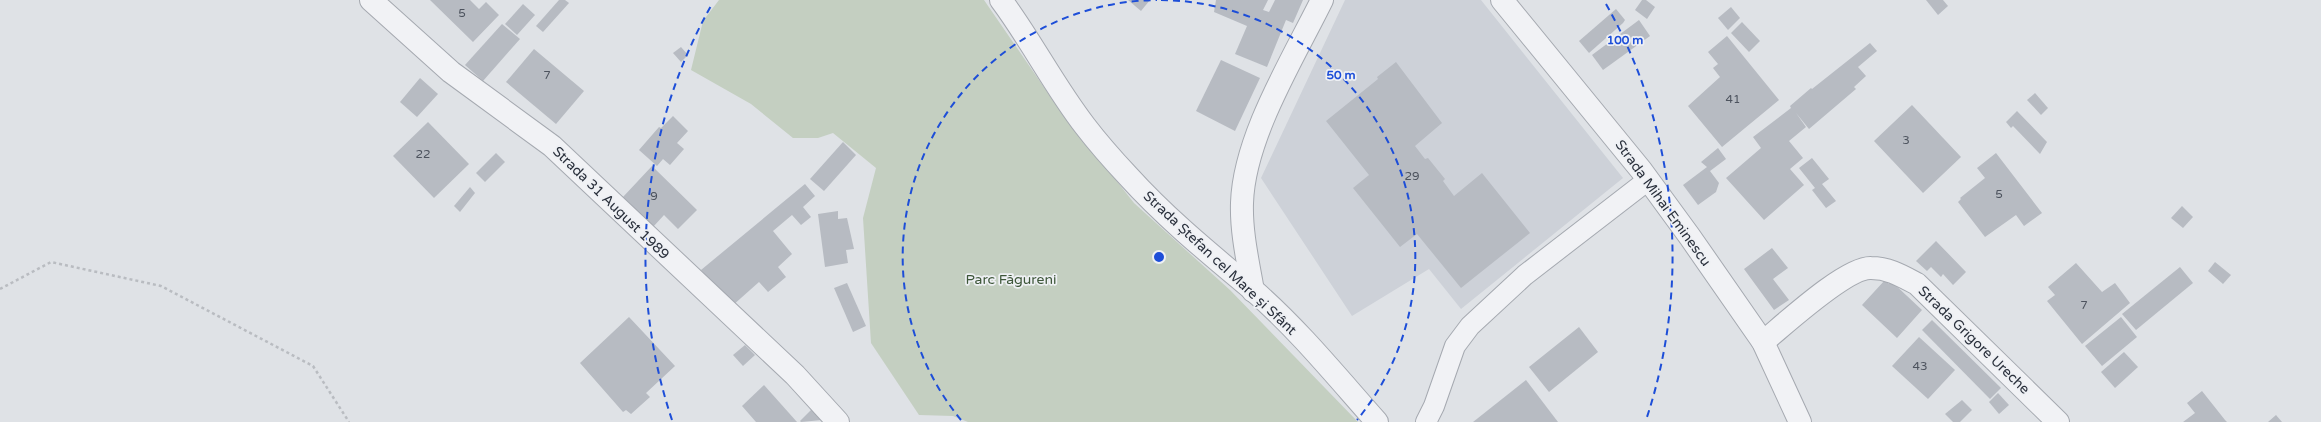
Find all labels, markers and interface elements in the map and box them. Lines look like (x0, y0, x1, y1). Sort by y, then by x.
house number: 5 (458, 6, 466, 20)
text: 100 m (1607, 33, 1643, 47)
house number: 7 (543, 68, 551, 82)
text: 50 m (1326, 68, 1356, 82)
house number: 41 (1725, 92, 1741, 106)
house number: 3 (1902, 133, 1910, 147)
street label: Strada Mihai Eminescu (1611, 137, 1715, 269)
street label: Strada 31 August 1989 (549, 143, 673, 263)
house number: 22 (415, 147, 431, 161)
house number: 29 (1404, 169, 1420, 183)
street label: Strada Ștefan cel Mare și Sfânt (1140, 187, 1301, 339)
house number: 5 (1995, 187, 2003, 201)
house number: 9 (650, 189, 658, 203)
centre of rings (1152, 250, 1166, 264)
park label: Parc Făgureni (966, 271, 1056, 288)
street label: Strada Grigore Ureche (1915, 282, 2033, 398)
house number: 7 (2080, 298, 2088, 312)
house number: 43 (1912, 359, 1928, 373)

